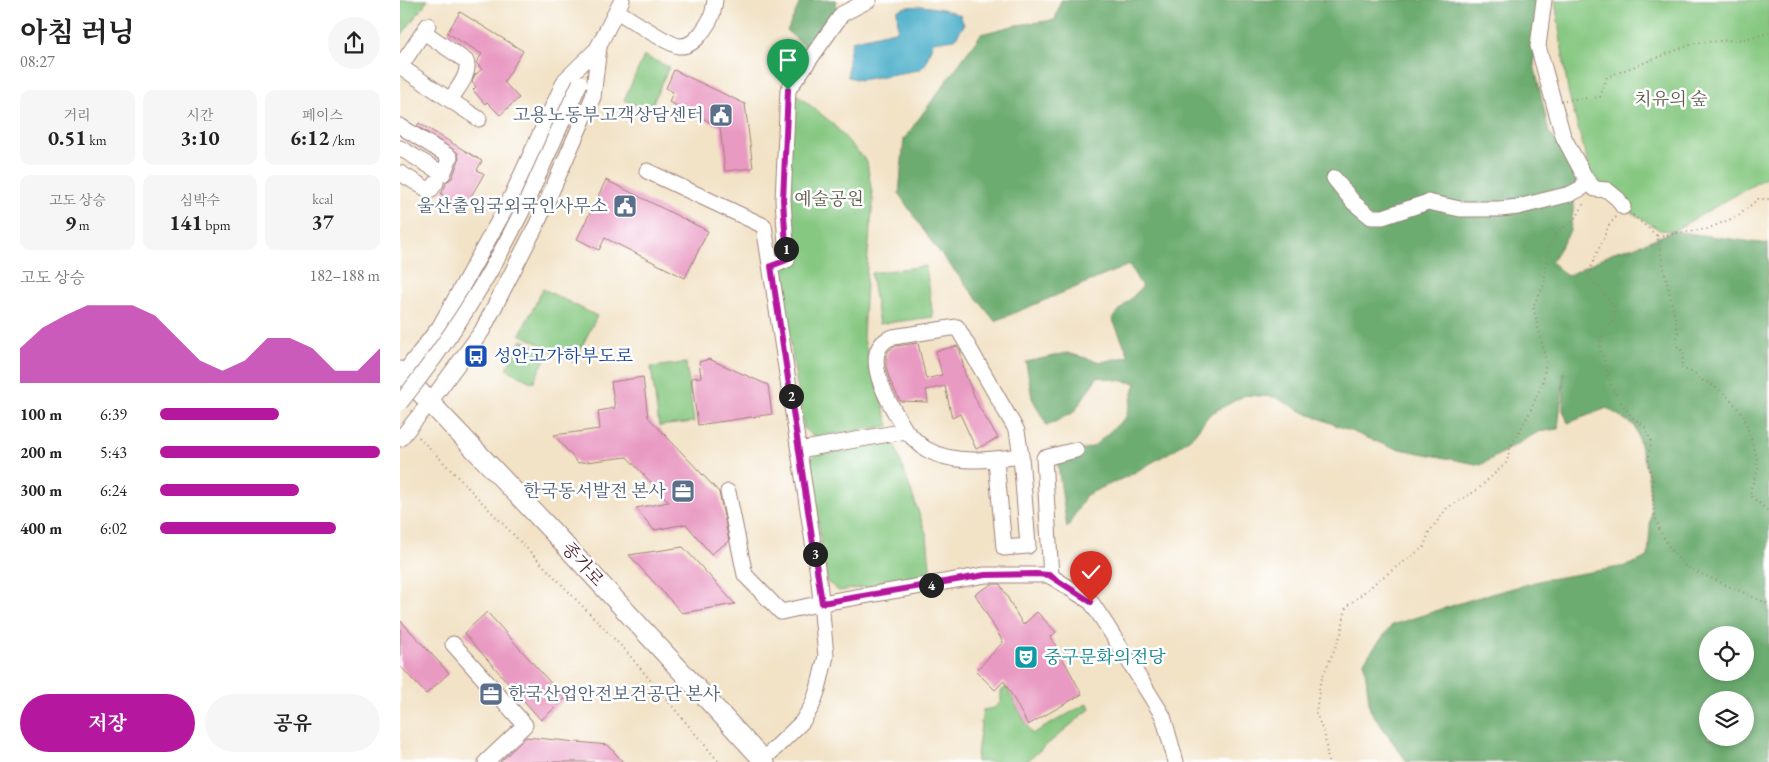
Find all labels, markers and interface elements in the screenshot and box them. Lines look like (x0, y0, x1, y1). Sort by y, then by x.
text: 아침 러닝 (20, 14, 135, 50)
button: share (328, 17, 380, 69)
pin (767, 39, 809, 90)
icon: arrive (774, 46, 802, 74)
text: 08:27 (20, 51, 55, 72)
park label: 치유의 숲 (1634, 87, 1708, 110)
public building icon: 고용노동부고객상담센터 (708, 102, 734, 128)
place label: 고용노동부고객상담센터 (513, 103, 704, 126)
text: 거리 (64, 106, 91, 124)
text: 시간 (186, 106, 214, 124)
text: 페이스 (302, 106, 343, 124)
text: 0.51 (48, 124, 86, 151)
text: 3:10 (180, 124, 220, 151)
text: 6:12 (290, 124, 329, 151)
text: km (86, 131, 107, 149)
text: /km (329, 131, 355, 149)
park label: 예술공원 (794, 187, 864, 210)
text: kcal (312, 190, 333, 208)
text: 고도 상승 (49, 191, 106, 209)
text: 심박수 (180, 191, 220, 209)
public building icon: 울산출입국외국인사무소 (612, 193, 638, 219)
place label: 울산출입국외국인사무소 (417, 194, 608, 217)
text: 37 (312, 208, 334, 235)
text: 9 (65, 209, 76, 236)
text: 141 (169, 209, 203, 236)
text: m (76, 216, 90, 234)
text: bpm (203, 216, 231, 234)
pin: 1 (774, 236, 798, 262)
text: 1 (783, 240, 790, 258)
text: 182–188 m (309, 265, 380, 286)
text: 고도 상승 (20, 267, 85, 288)
bus stop icon: 성안고가하부도로 (463, 343, 489, 369)
place label: 성안고가하부도로 (494, 344, 633, 367)
pin: 2 (778, 384, 804, 408)
text: 2 (788, 387, 795, 405)
text: 100 m (20, 404, 62, 425)
text: 6:39 (100, 404, 127, 425)
text: 200 m (20, 442, 62, 463)
text: 5:43 (100, 442, 127, 463)
office icon: 한국동서발전 본사 (670, 478, 696, 504)
place label: 한국동서발전 본사 (523, 479, 667, 502)
text: 300 m (20, 480, 62, 501)
text: 6:24 (100, 480, 127, 501)
text: 400 m (20, 518, 62, 539)
text: 6:02 (100, 518, 127, 539)
street label: 종가로 (557, 537, 609, 591)
pin: 3 (802, 542, 828, 566)
text: 3 (812, 545, 819, 563)
pin (1070, 551, 1112, 602)
icon: check (1077, 558, 1105, 586)
pin: 4 (918, 572, 944, 598)
text: 4 (928, 576, 935, 594)
map controls (1699, 626, 1754, 746)
button: locate (1699, 626, 1754, 681)
theatre icon: 중구문화의전당 (1013, 644, 1039, 670)
place label: 중구문화의전당 (1044, 645, 1166, 668)
office icon: 한국산업안전보건공단 본사 (478, 681, 504, 707)
place label: 한국산업안전보건공단 본사 (508, 682, 721, 705)
button: layers (1699, 691, 1754, 746)
button: 저장 (20, 694, 195, 752)
button: 공유 (205, 694, 380, 752)

